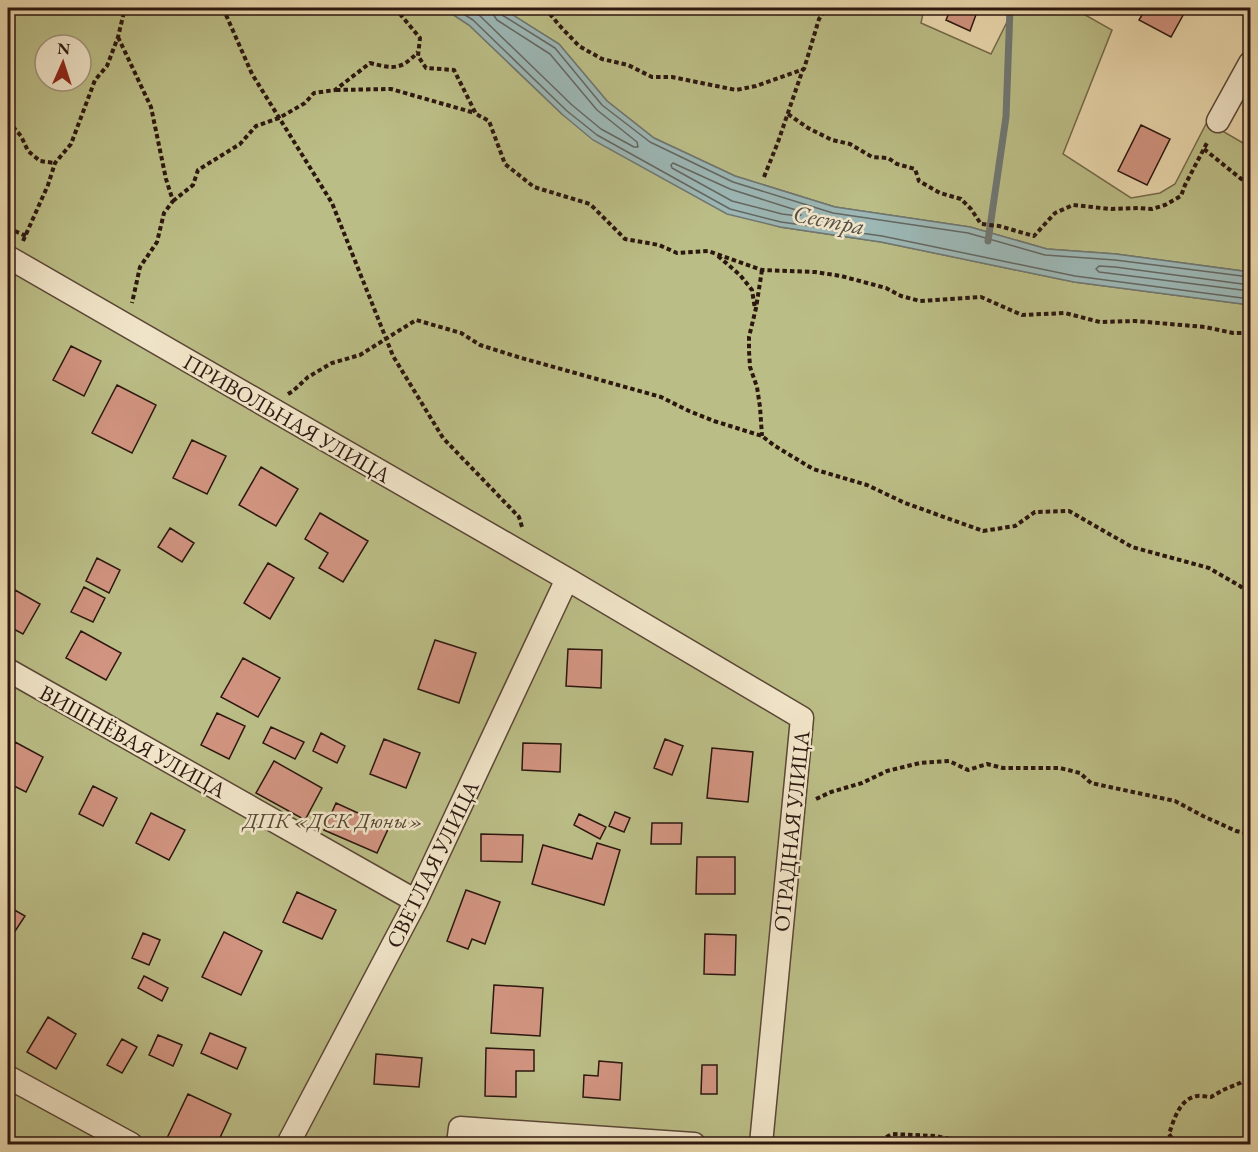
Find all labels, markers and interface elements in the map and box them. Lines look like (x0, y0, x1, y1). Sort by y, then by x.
north arrow (33, 33, 93, 93)
text: N (57, 38, 71, 59)
water label: Сестра (791, 197, 867, 242)
street label: ПРИВОЛЬНАЯ УЛИЦА (178, 347, 397, 490)
street label: ВИШНЁВАЯ УЛИЦА (34, 678, 232, 805)
street label: ОТРАДНАЯ УЛИЦА (767, 728, 817, 933)
street label: СВЕТЛАЯ УЛИЦА (379, 775, 486, 953)
park label: ДПК «ДСК Дюны» (241, 806, 423, 835)

